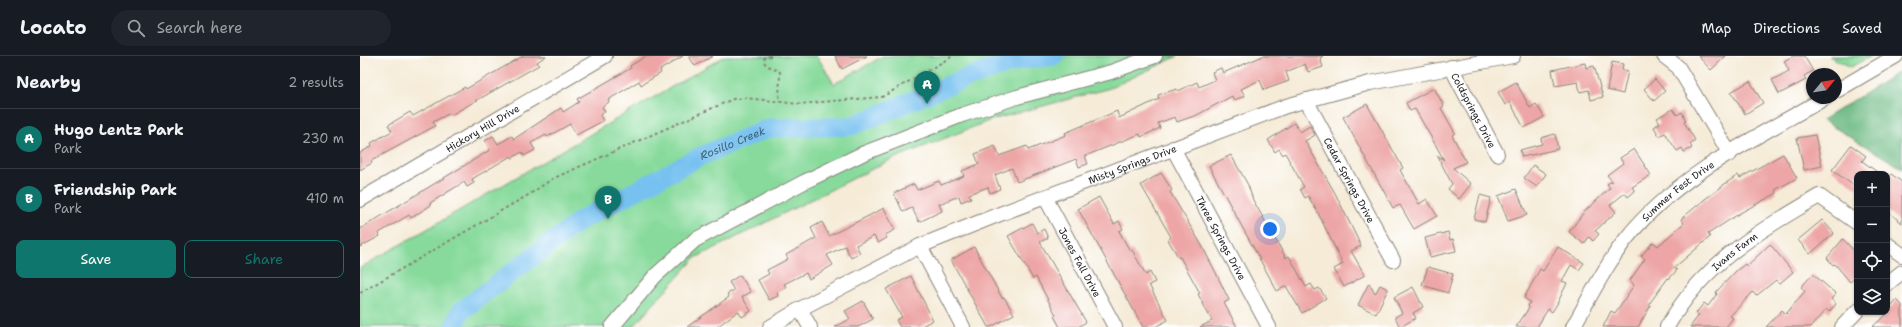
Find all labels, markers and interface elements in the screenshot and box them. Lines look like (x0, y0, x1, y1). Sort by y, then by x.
search box (111, 10, 391, 46)
text: Locato (20, 15, 87, 40)
icon: search (125, 17, 147, 39)
text: Search here (157, 18, 242, 38)
text: Map (1702, 19, 1732, 37)
text: Directions (1754, 19, 1820, 37)
text: Saved (1842, 19, 1882, 37)
north arrow (1806, 68, 1842, 104)
text: Nearby (16, 71, 81, 93)
pin: A (914, 71, 940, 104)
street label: Coldsprings Drive (1448, 71, 1499, 151)
text: 2 results (288, 74, 344, 91)
street label: Hickory Hill Drive (443, 102, 522, 155)
text: Hugo Lentz Park (54, 120, 184, 140)
water label: Rosillo Creek (697, 123, 768, 164)
text: A (24, 130, 34, 147)
text: 230 m (302, 130, 344, 147)
street label: Cedar Springs Drive (1321, 135, 1378, 225)
text: Park (54, 140, 82, 157)
street label: Misty Springs Drive (1086, 142, 1179, 187)
street label: Summer Fest Drive (1639, 158, 1717, 224)
map controls (1854, 171, 1890, 315)
button: + (1854, 171, 1890, 207)
text: Friendship Park (54, 180, 177, 200)
pin: B (595, 186, 621, 219)
text: B (25, 190, 33, 207)
text: 410 m (306, 190, 344, 207)
street label: Three Springs Drive (1193, 194, 1249, 283)
text: Park (54, 200, 82, 217)
button: − (1854, 207, 1890, 243)
your location (1260, 219, 1280, 239)
street label: Jones Fall Drive (1056, 225, 1104, 300)
street label: Ivans Farm (1709, 230, 1760, 274)
button: Save (16, 240, 176, 278)
button: Share (184, 240, 344, 278)
button: locate (1854, 243, 1890, 279)
button: layers (1854, 279, 1890, 315)

